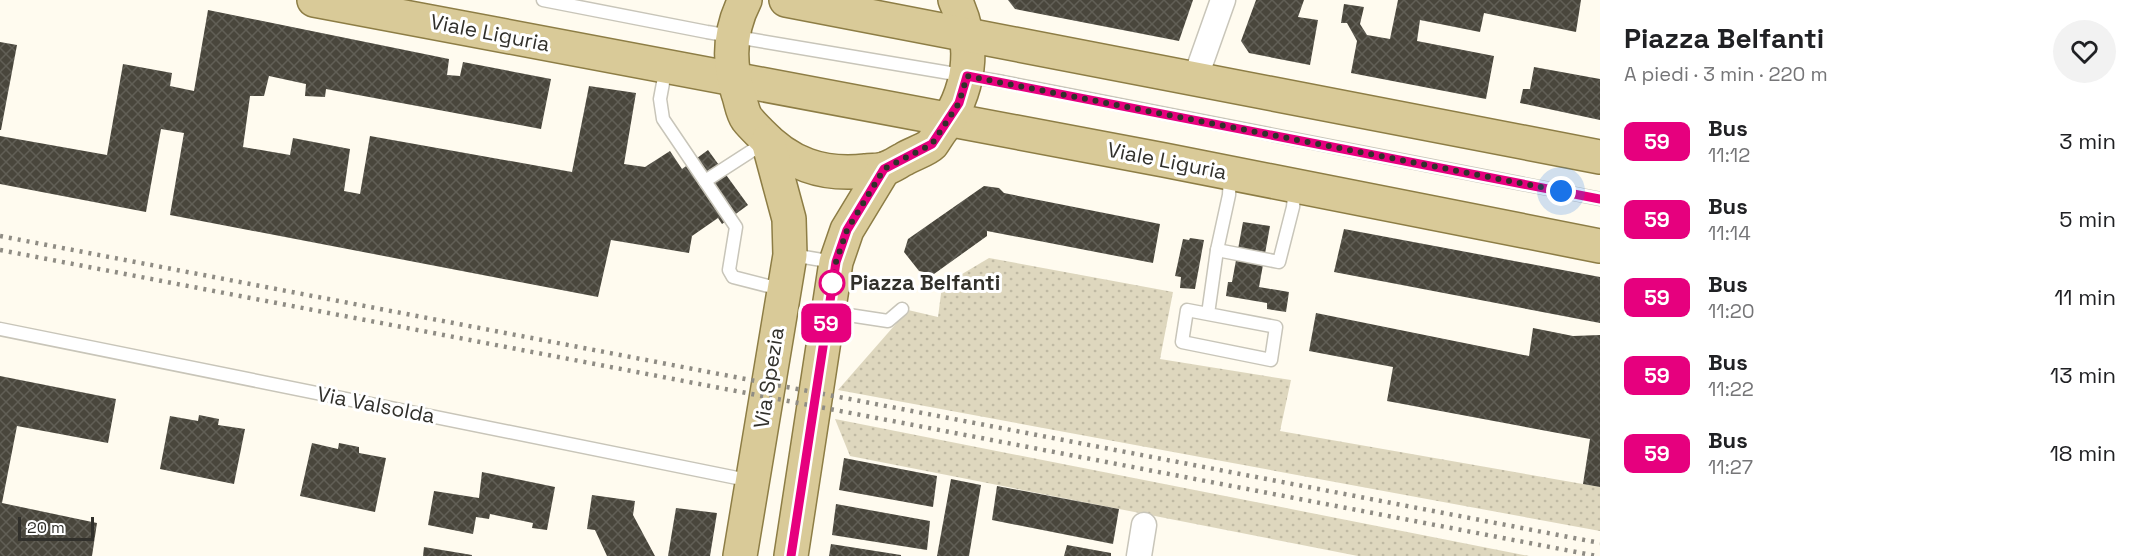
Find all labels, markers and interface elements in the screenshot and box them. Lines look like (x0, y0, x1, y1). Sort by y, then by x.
street label: Viale Liguria (428, 8, 552, 57)
text: Piazza Belfanti (1624, 20, 1824, 56)
button: heart (2053, 20, 2116, 83)
text: A piedi · 3 min · 220 m (1624, 61, 1828, 87)
text: Bus (1708, 114, 1748, 142)
text: 3 min (2059, 127, 2116, 155)
text: 59 (1644, 128, 1670, 155)
street label: Viale Liguria (1105, 136, 1229, 185)
text: 11:12 (1708, 142, 1750, 168)
your location (1546, 176, 1576, 206)
text: Bus (1708, 192, 1748, 220)
text: 5 min (2059, 205, 2116, 233)
text: 59 (1644, 206, 1670, 233)
text: 11:14 (1708, 220, 1751, 246)
place label: Piazza Belfanti (850, 269, 1000, 296)
marker: Piazza Belfanti (819, 270, 845, 296)
text: Bus (1708, 270, 1748, 298)
text: 11 min (2054, 283, 2116, 311)
text: 59 (1644, 284, 1670, 311)
text: 11:20 (1708, 298, 1755, 324)
line badge: 59 (799, 304, 853, 342)
text: 59 (813, 310, 839, 337)
street label: Via Spezia (747, 325, 790, 431)
text: Bus (1708, 348, 1748, 376)
text: 13 min (2050, 361, 2116, 389)
text: 59 (1644, 362, 1670, 389)
text: 11:22 (1708, 376, 1754, 402)
street label: Via Valsolda (315, 380, 437, 429)
text: Bus (1708, 426, 1748, 454)
text: 18 min (2050, 439, 2116, 467)
text: 59 (1644, 440, 1670, 467)
text: 11:27 (1708, 454, 1753, 480)
scale bar (18, 514, 94, 542)
text: 20 m (27, 517, 65, 538)

